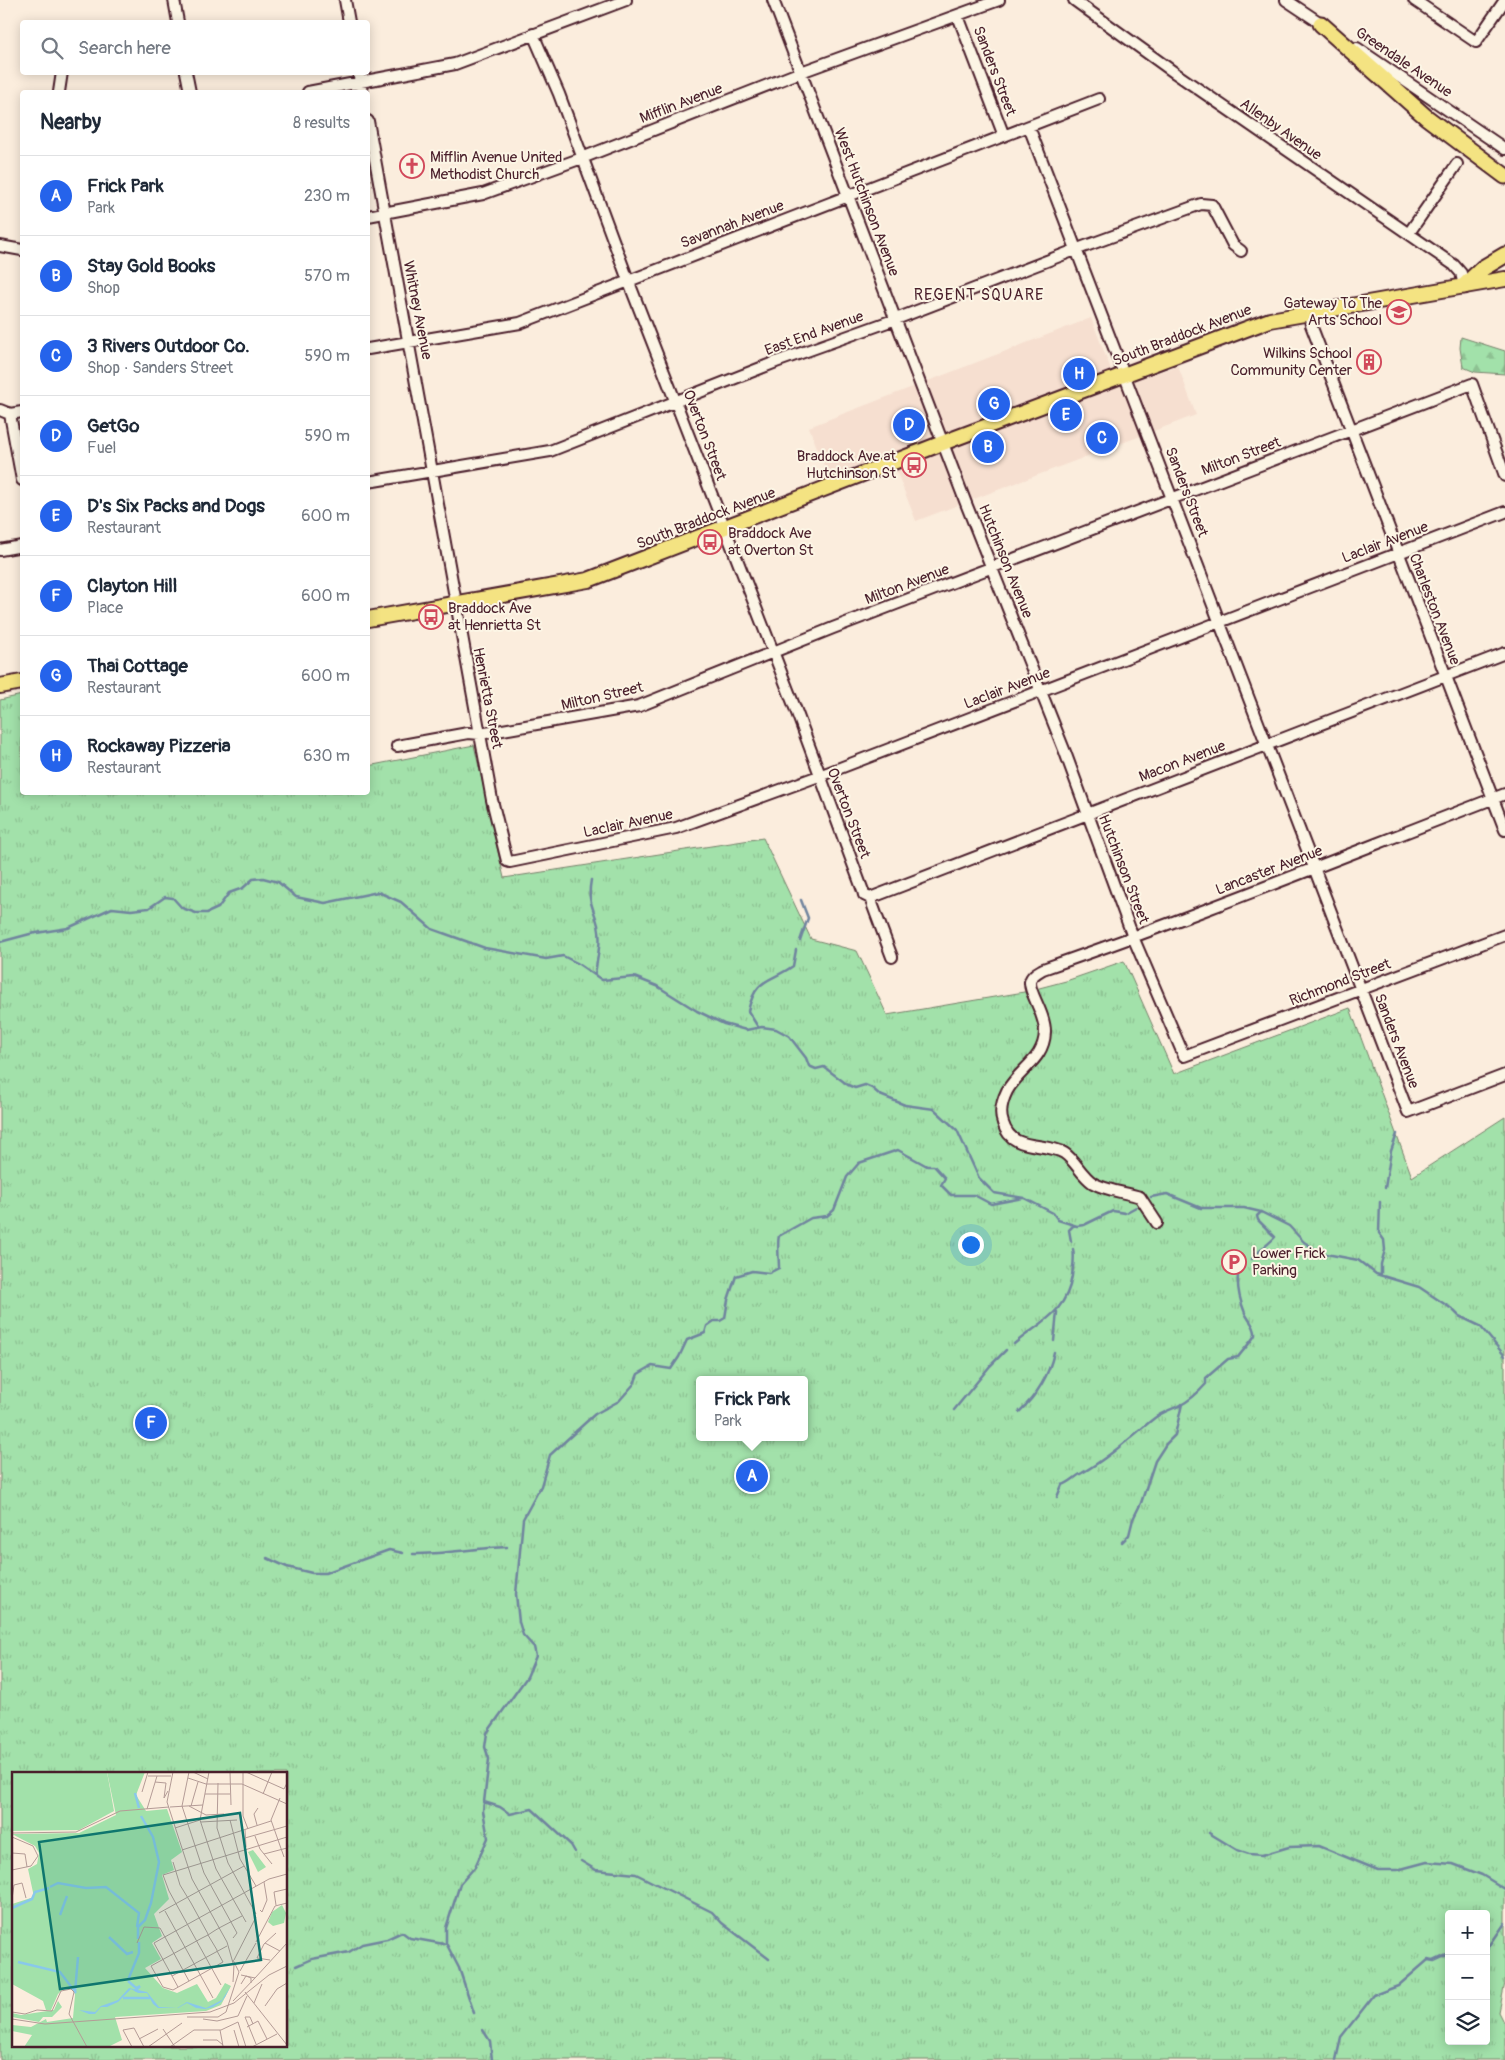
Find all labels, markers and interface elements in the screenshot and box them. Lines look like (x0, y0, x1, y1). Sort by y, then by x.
search box (20, 20, 370, 75)
street label: Greendale Avenue (1352, 23, 1456, 102)
street label: Sanders Street (969, 24, 1021, 120)
icon: search (38, 34, 66, 62)
text: Search here (78, 36, 171, 60)
street label: Mifflin Avenue (637, 79, 726, 128)
street label: Allenby Avenue (1236, 94, 1326, 165)
text: Nearby (40, 109, 101, 136)
text: 8 results (293, 113, 350, 133)
street label: West Hutchinson Avenue (829, 125, 904, 280)
place label: Mifflin Avenue United Methodist Church (430, 148, 562, 184)
church icon: Mifflin Avenue United Methodist Church (399, 153, 425, 179)
text: Frick Park (87, 174, 164, 198)
text: A (51, 186, 61, 206)
text: 230 m (304, 186, 350, 206)
street label: Savannah Avenue (678, 196, 787, 253)
text: Park (87, 198, 115, 218)
text: Stay Gold Books (87, 254, 215, 278)
street label: Whitney Avenue (399, 259, 437, 362)
text: B (51, 266, 61, 286)
text: 570 m (304, 266, 350, 286)
text: Shop (87, 278, 120, 298)
district label: REGENT SQUARE (914, 285, 1044, 305)
place label: Gateway To The Arts School (1284, 294, 1383, 330)
school or university icon: Gateway To The Arts School (1386, 299, 1412, 325)
street label: South Braddock Avenue (1110, 300, 1255, 371)
street label: East End Avenue (762, 307, 867, 360)
text: 3 Rivers Outdoor Co. (87, 334, 250, 358)
place label: Wilkins School Community Center (1231, 344, 1353, 380)
text: C (51, 346, 61, 366)
text: 590 m (304, 346, 350, 366)
building icon: Wilkins School Community Center (1356, 349, 1382, 375)
pin: H (1063, 355, 1095, 393)
text: Shop · Sanders Street (87, 358, 233, 378)
pin: G (978, 385, 1010, 423)
street label: Overton Street (679, 387, 731, 484)
pin: E (1050, 396, 1082, 434)
pin: D (893, 406, 925, 444)
text: GetGo (87, 414, 139, 438)
pin: C (1086, 419, 1118, 457)
text: D (51, 426, 61, 446)
text: 590 m (304, 426, 350, 446)
pin: B (972, 428, 1004, 466)
street label: Milton Street (1199, 432, 1284, 480)
text: Fuel (87, 438, 116, 458)
street label: Sanders Street (1161, 445, 1213, 541)
place label: Braddock Ave at Hutchinson St (797, 447, 897, 483)
bus stop icon: Braddock Ave at Hutchinson St (901, 452, 927, 478)
street label: South Braddock Avenue (634, 483, 779, 554)
text: D's Six Packs and Dogs (87, 494, 265, 518)
street label: Hutchinson Avenue (974, 501, 1037, 621)
text: E (52, 506, 60, 526)
text: 600 m (301, 506, 350, 526)
street label: Laclair Avenue (1339, 517, 1432, 568)
text: Restaurant (87, 518, 161, 538)
place label: Braddock Ave at Overton St (728, 524, 814, 560)
bus stop icon: Braddock Ave at Overton St (697, 529, 723, 555)
street label: Charleston Avenue (1405, 551, 1465, 668)
street label: Milton Avenue (862, 559, 953, 609)
text: Clayton Hill (87, 574, 177, 598)
text: F (51, 586, 61, 606)
text: 600 m (301, 586, 350, 606)
text: Place (87, 598, 123, 618)
place label: Braddock Ave at Henrietta St (448, 599, 542, 635)
bus stop icon: Braddock Ave at Henrietta St (418, 604, 444, 630)
street label: Henrietta Street (468, 646, 507, 751)
text: Thai Cottage (87, 654, 188, 678)
street label: Laclair Avenue (961, 663, 1054, 714)
text: G (51, 666, 61, 686)
text: 600 m (301, 666, 350, 686)
text: Restaurant (87, 678, 161, 698)
street label: Milton Street (559, 678, 646, 715)
text: Rockaway Pizzeria (87, 734, 231, 758)
street label: Macon Avenue (1136, 736, 1229, 787)
text: H (51, 746, 61, 766)
text: 630 m (303, 746, 350, 766)
text: Restaurant (87, 758, 161, 778)
street label: Overton Street (823, 765, 875, 862)
street label: Laclair Avenue (582, 805, 675, 842)
street label: Hutchinson Street (1094, 812, 1153, 927)
street label: Lancaster Avenue (1213, 841, 1326, 900)
street label: Richmond Street (1287, 954, 1394, 1011)
street label: Sanders Avenue (1370, 991, 1424, 1092)
your location (958, 1232, 984, 1258)
place label: Lower Frick Parking (1252, 1244, 1326, 1280)
parking icon: Lower Frick Parking (1221, 1249, 1247, 1275)
popup (696, 1376, 808, 1441)
text: Frick Park (714, 1387, 790, 1411)
pin: F (135, 1404, 167, 1442)
text: Park (714, 1411, 742, 1431)
pin: A (736, 1457, 768, 1495)
inset map (12, 1772, 288, 2048)
map controls (1445, 1910, 1490, 2045)
button: + (1445, 1910, 1490, 1955)
button: − (1445, 1955, 1490, 2000)
button: layers (1445, 2000, 1490, 2045)

